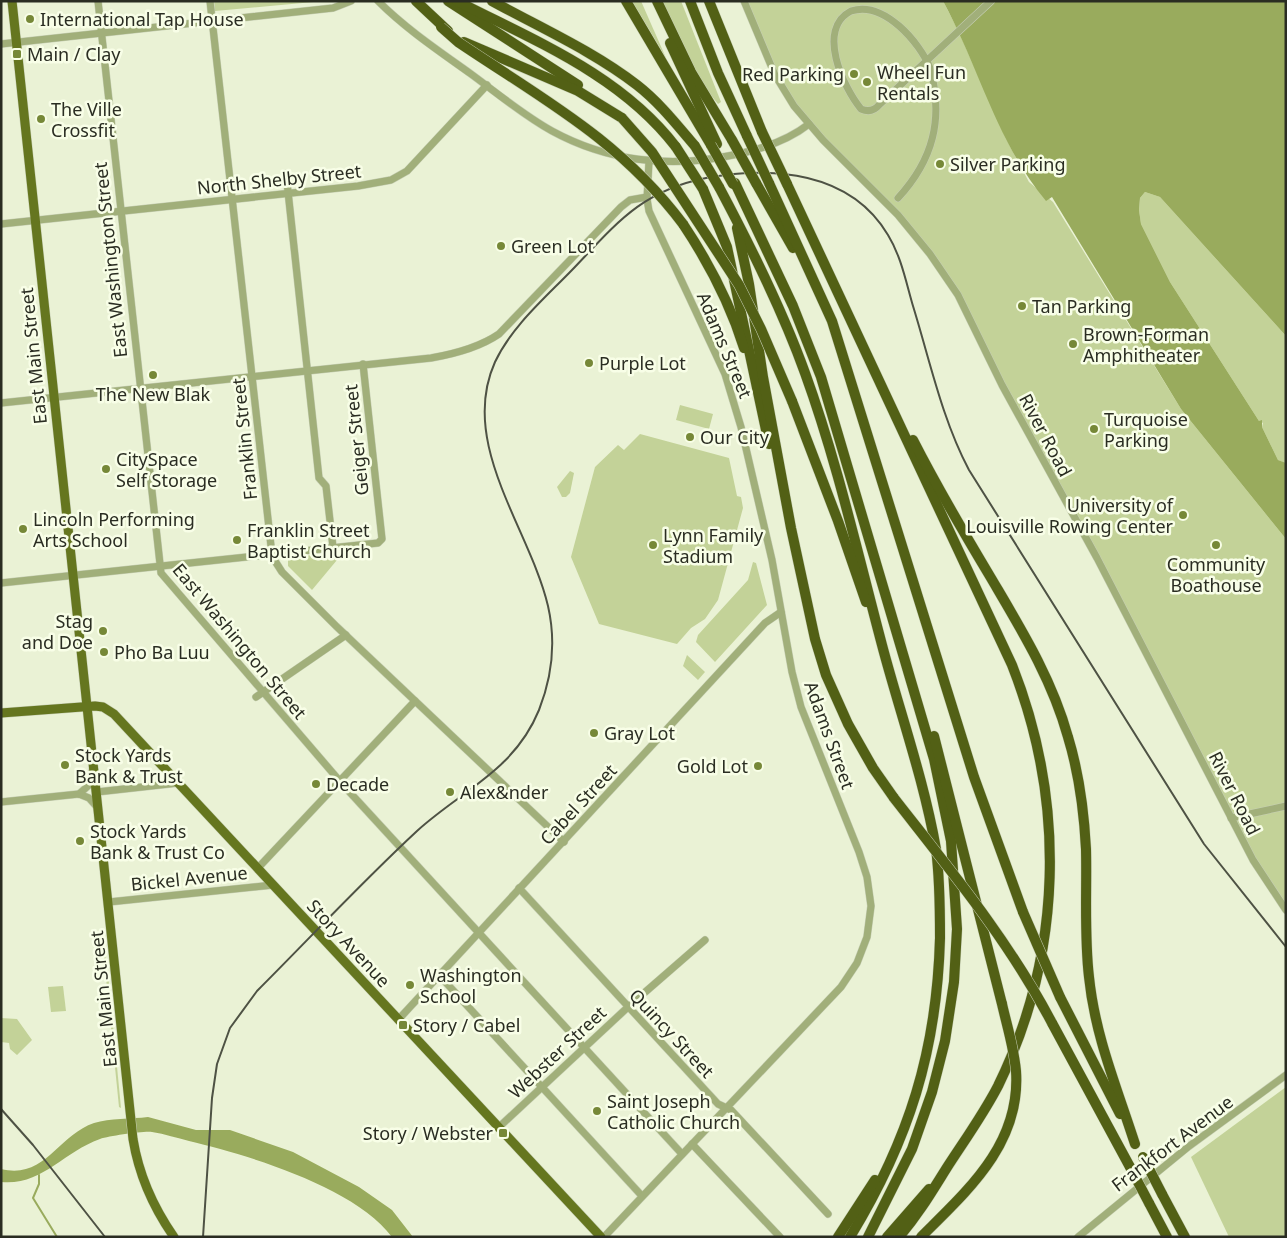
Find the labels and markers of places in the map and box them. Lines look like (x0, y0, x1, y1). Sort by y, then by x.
place label: International Tap House (40, 7, 244, 31)
marker: International Tap House (24, 13, 36, 25)
place label: Main / Clay (27, 42, 121, 66)
marker: Main / Clay (11, 48, 23, 60)
place label: Wheel Fun Rentals (877, 60, 966, 105)
place label: Red Parking (742, 62, 844, 86)
marker: Red Parking (848, 68, 860, 80)
marker: Wheel Fun Rentals (861, 76, 873, 88)
place label: The Ville Crossfit (51, 97, 122, 142)
marker: The Ville Crossfit (35, 113, 47, 125)
place label: Silver Parking (950, 152, 1065, 176)
marker: Silver Parking (934, 158, 946, 170)
place label: Green Lot (511, 234, 595, 258)
marker: Green Lot (495, 240, 507, 252)
place label: Tan Parking (1032, 294, 1131, 318)
marker: Tan Parking (1016, 300, 1028, 312)
place label: Brown-Forman Amphitheater (1083, 322, 1209, 367)
marker: Brown-Forman Amphitheater (1067, 338, 1079, 350)
place label: Purple Lot (599, 351, 686, 375)
marker: Purple Lot (583, 357, 595, 369)
marker: The New Blak (147, 369, 159, 381)
place label: The New Blak (96, 382, 211, 406)
place label: Turquoise Parking (1104, 407, 1188, 452)
marker: Turquoise Parking (1088, 423, 1100, 435)
place label: Our City (700, 425, 770, 449)
marker: Our City (684, 431, 696, 443)
place label: CitySpace Self Storage (116, 447, 217, 492)
marker: CitySpace Self Storage (100, 463, 112, 475)
place label: University of Louisville Rowing Center (966, 493, 1174, 538)
place label: Lincoln Performing Arts School (33, 507, 195, 552)
marker: University of Louisville Rowing Center (1177, 509, 1189, 521)
place label: Franklin Street Baptist Church (247, 518, 371, 563)
marker: Lincoln Performing Arts School (17, 523, 29, 535)
place label: Lynn Family Stadium (663, 523, 764, 568)
marker: Franklin Street Baptist Church (231, 534, 243, 546)
marker: Lynn Family Stadium (647, 539, 659, 551)
marker: Community Boathouse (1210, 539, 1222, 551)
place label: Community Boathouse (1167, 552, 1266, 597)
place label: Stag and Doe (22, 609, 93, 654)
marker: Stag and Doe (97, 625, 109, 637)
place label: Pho Ba Luu (114, 640, 210, 664)
marker: Pho Ba Luu (98, 646, 110, 658)
place label: Gray Lot (604, 721, 675, 745)
marker: Gray Lot (588, 727, 600, 739)
place label: Stock Yards Bank & Trust (75, 743, 183, 788)
place label: Gold Lot (677, 754, 748, 778)
marker: Stock Yards Bank & Trust (59, 759, 71, 771)
marker: Gold Lot (752, 760, 764, 772)
place label: Decade (326, 772, 389, 796)
marker: Decade (310, 778, 322, 790)
place label: Alex&nder (460, 780, 549, 804)
marker: Alex&nder (444, 786, 456, 798)
place label: Stock Yards Bank & Trust Co (90, 819, 225, 864)
marker: Stock Yards Bank & Trust Co (74, 835, 86, 847)
place label: Washington School (420, 963, 522, 1008)
marker: Washington School (404, 979, 416, 991)
place label: Story / Cabel (413, 1013, 520, 1037)
marker: Story / Cabel (397, 1019, 409, 1031)
place label: Saint Joseph Catholic Church (607, 1089, 740, 1134)
marker: Saint Joseph Catholic Church (591, 1105, 603, 1117)
place label: Story / Webster (363, 1121, 494, 1145)
marker: Story / Webster (497, 1127, 509, 1139)

